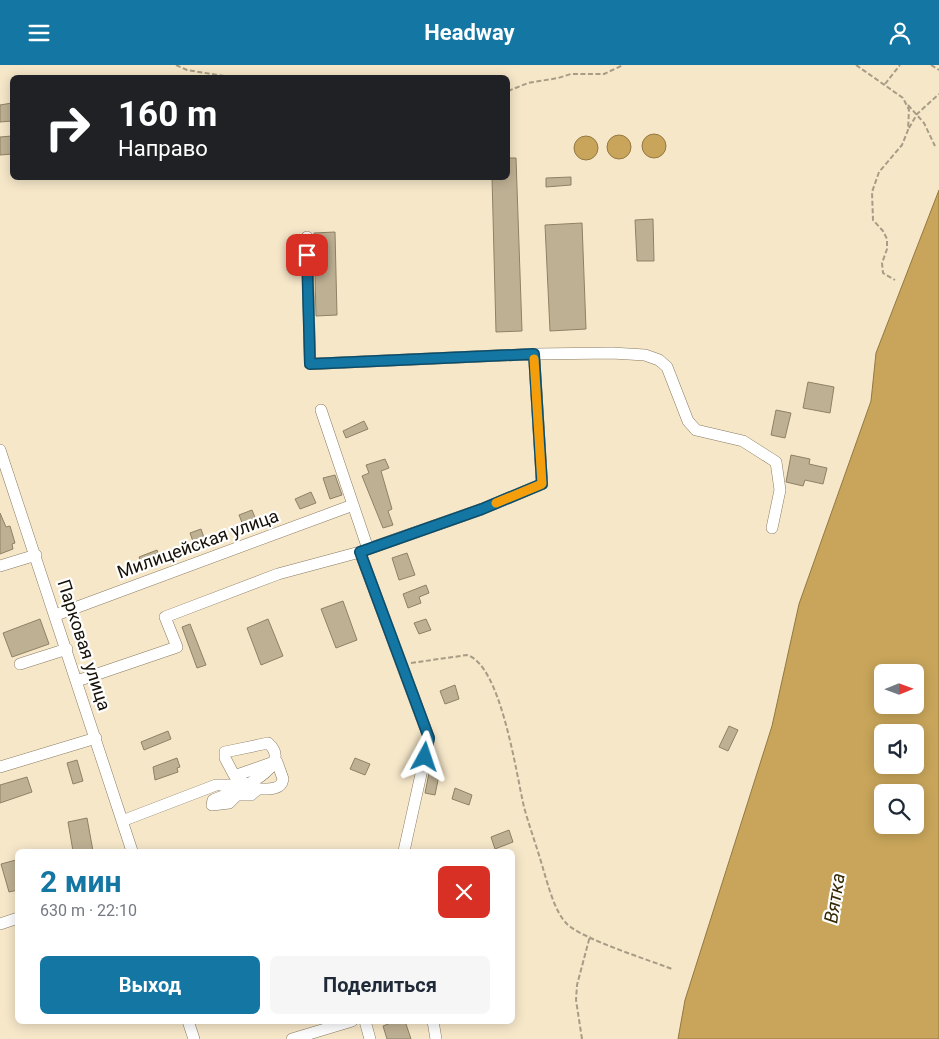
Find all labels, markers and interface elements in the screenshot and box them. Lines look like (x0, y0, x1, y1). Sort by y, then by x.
icon: menu (25, 19, 53, 47)
icon: person (886, 19, 914, 47)
text: Headway (424, 20, 515, 45)
text: 160 m (118, 94, 217, 135)
icon: right (35, 95, 100, 160)
text: Направо (118, 136, 208, 161)
pin (286, 234, 328, 276)
icon: arrive (293, 241, 321, 269)
street label: Милицейская улица (114, 505, 281, 583)
street label: Парковая улица (53, 577, 116, 713)
north arrow (874, 664, 924, 714)
map controls (874, 664, 924, 834)
button: sound (874, 724, 924, 774)
position arrow (398, 730, 450, 782)
button: search (874, 784, 924, 834)
text: 2 мин (40, 864, 121, 899)
button: close (438, 866, 490, 918)
water label: Вятка (819, 871, 850, 925)
text: 630 m · 22:10 (40, 901, 137, 920)
button: Выход (40, 956, 260, 1014)
button: Поделиться (270, 956, 490, 1014)

